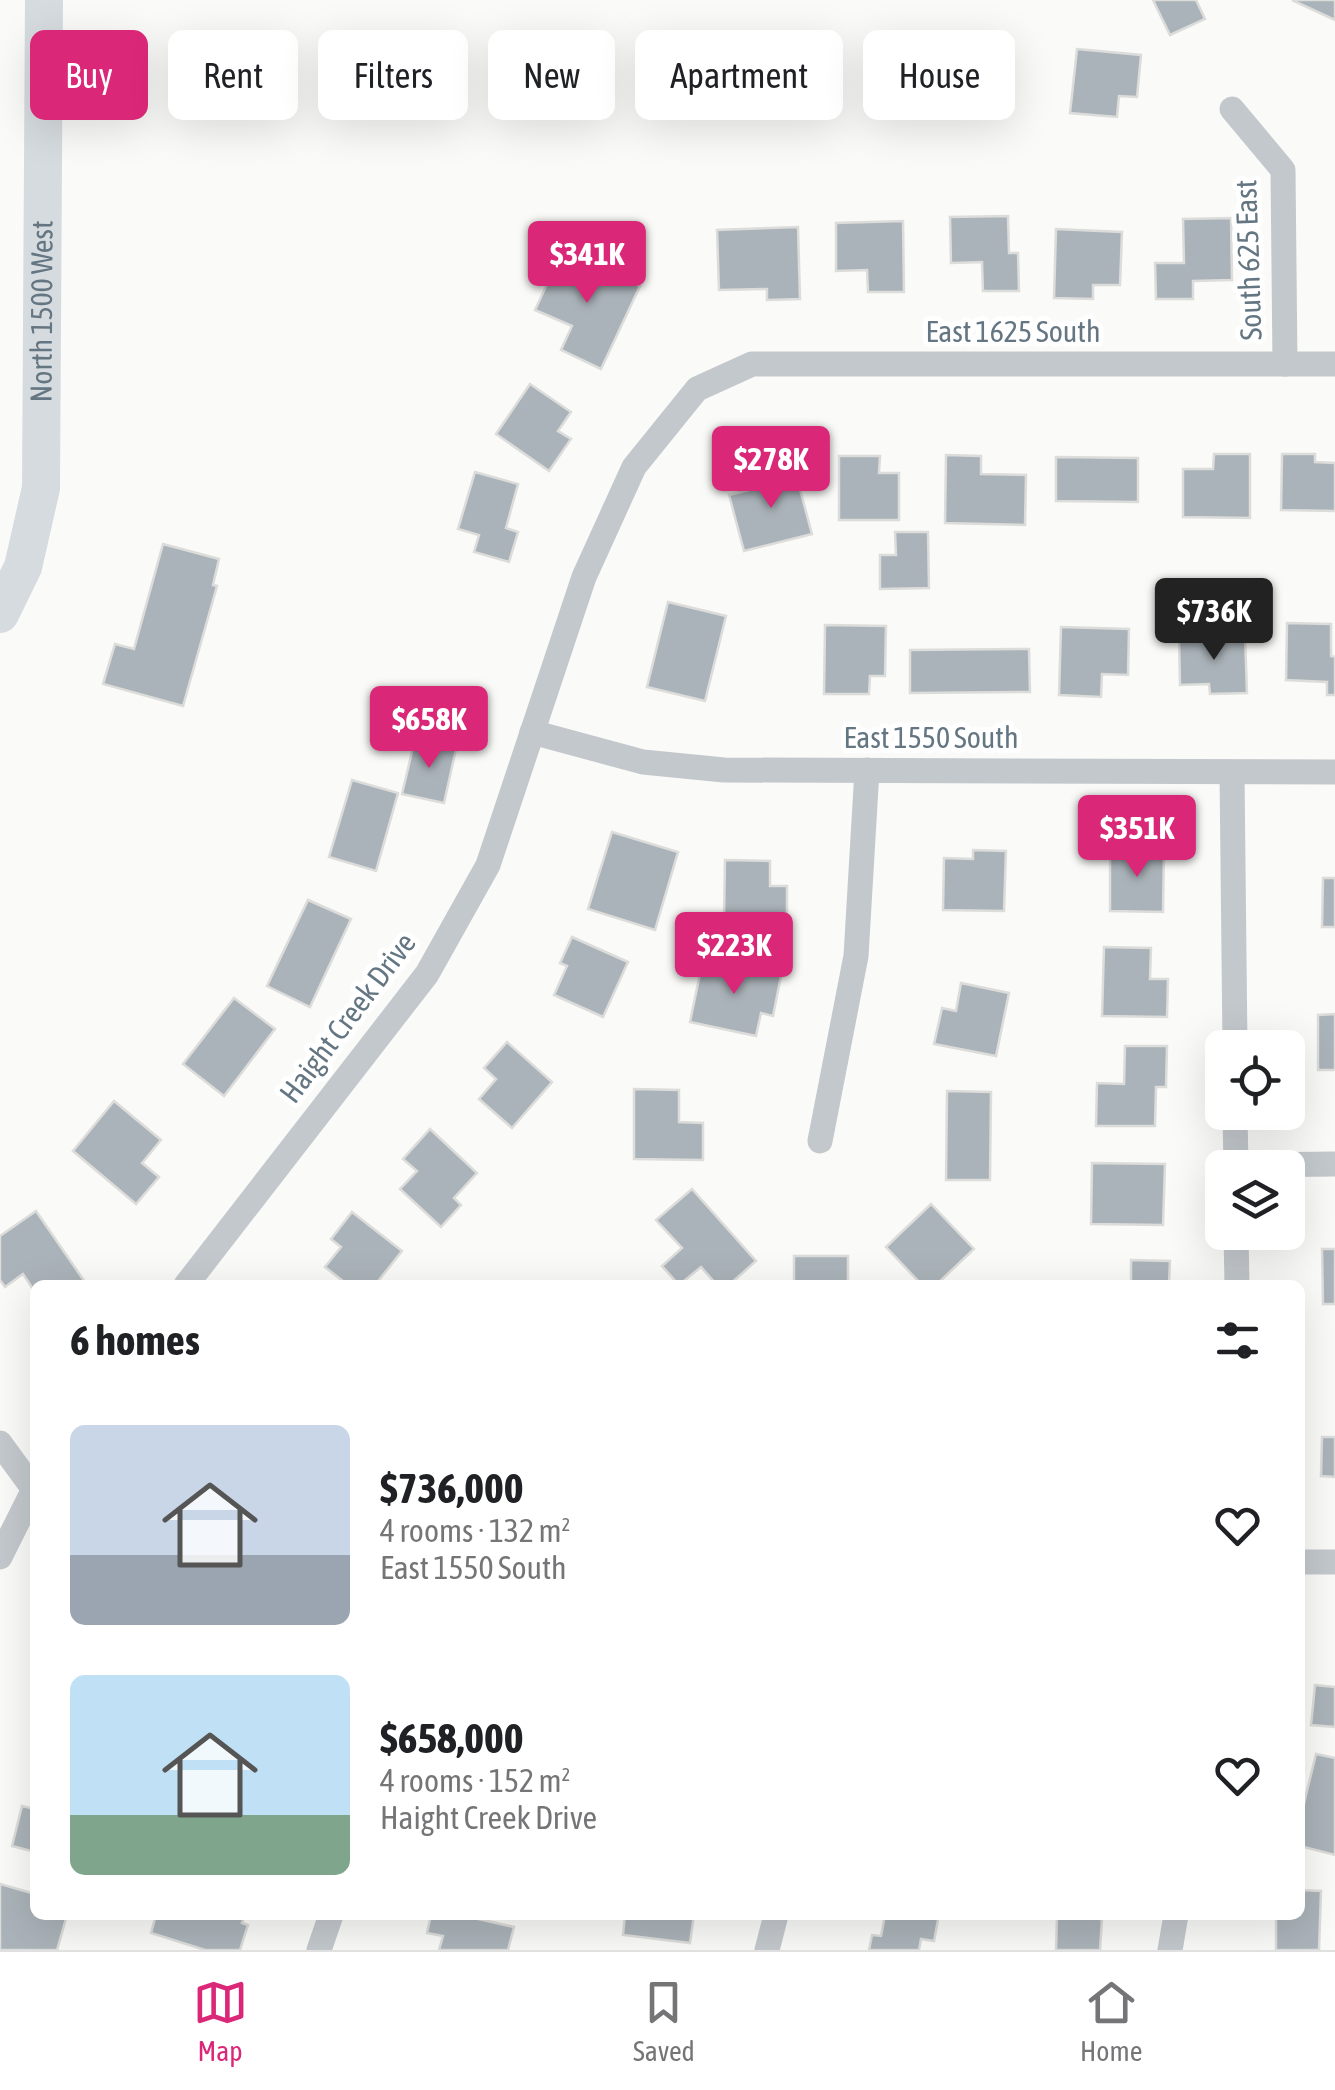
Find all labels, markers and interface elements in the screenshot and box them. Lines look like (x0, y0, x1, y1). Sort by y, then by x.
chip: Buy (30, 30, 148, 120)
chip: Rent (168, 30, 298, 120)
chip: Filters (318, 30, 468, 120)
chip: New (488, 30, 615, 120)
chip: Apartment (635, 30, 843, 120)
chip: House (863, 30, 1015, 120)
street label: South 625 East (1228, 179, 1268, 341)
street label: North 1500 West (24, 220, 59, 402)
pin: $341K (517, 221, 657, 306)
text: $341K (550, 235, 624, 272)
street label: East 1625 South (926, 314, 1100, 348)
pin: $278K (701, 426, 841, 511)
text: $278K (734, 440, 808, 477)
pin: $736K (1144, 578, 1284, 663)
text: $736K (1177, 592, 1251, 629)
pin: $658K (359, 686, 499, 771)
text: $658K (392, 700, 466, 737)
street label: East 1550 South (844, 720, 1018, 754)
pin: $351K (1067, 795, 1207, 880)
text: $351K (1100, 809, 1174, 846)
pin: $223K (664, 912, 804, 997)
street label: Haight Creek Drive (272, 926, 422, 1109)
text: $223K (697, 926, 771, 963)
map controls (1205, 1030, 1305, 1250)
button: locate (1205, 1030, 1305, 1130)
button: layers (1205, 1150, 1305, 1250)
icon: filters (1210, 1313, 1265, 1368)
text: 6 homes (70, 1316, 200, 1364)
text: $736,000 (380, 1464, 524, 1512)
icon: home (150, 1465, 270, 1585)
icon: heart (1210, 1498, 1265, 1553)
text: 4 rooms · 132 m² (380, 1512, 570, 1549)
text: East 1550 South (380, 1549, 567, 1586)
text: $658,000 (380, 1714, 524, 1762)
icon: home (150, 1715, 270, 1835)
icon: heart (1210, 1748, 1265, 1803)
text: 4 rooms · 152 m² (380, 1762, 570, 1799)
text: Haight Creek Drive (380, 1799, 597, 1836)
tab: Map (193, 1975, 248, 2067)
tab: Saved (633, 1975, 695, 2067)
tab: Home (1080, 1975, 1142, 2067)

